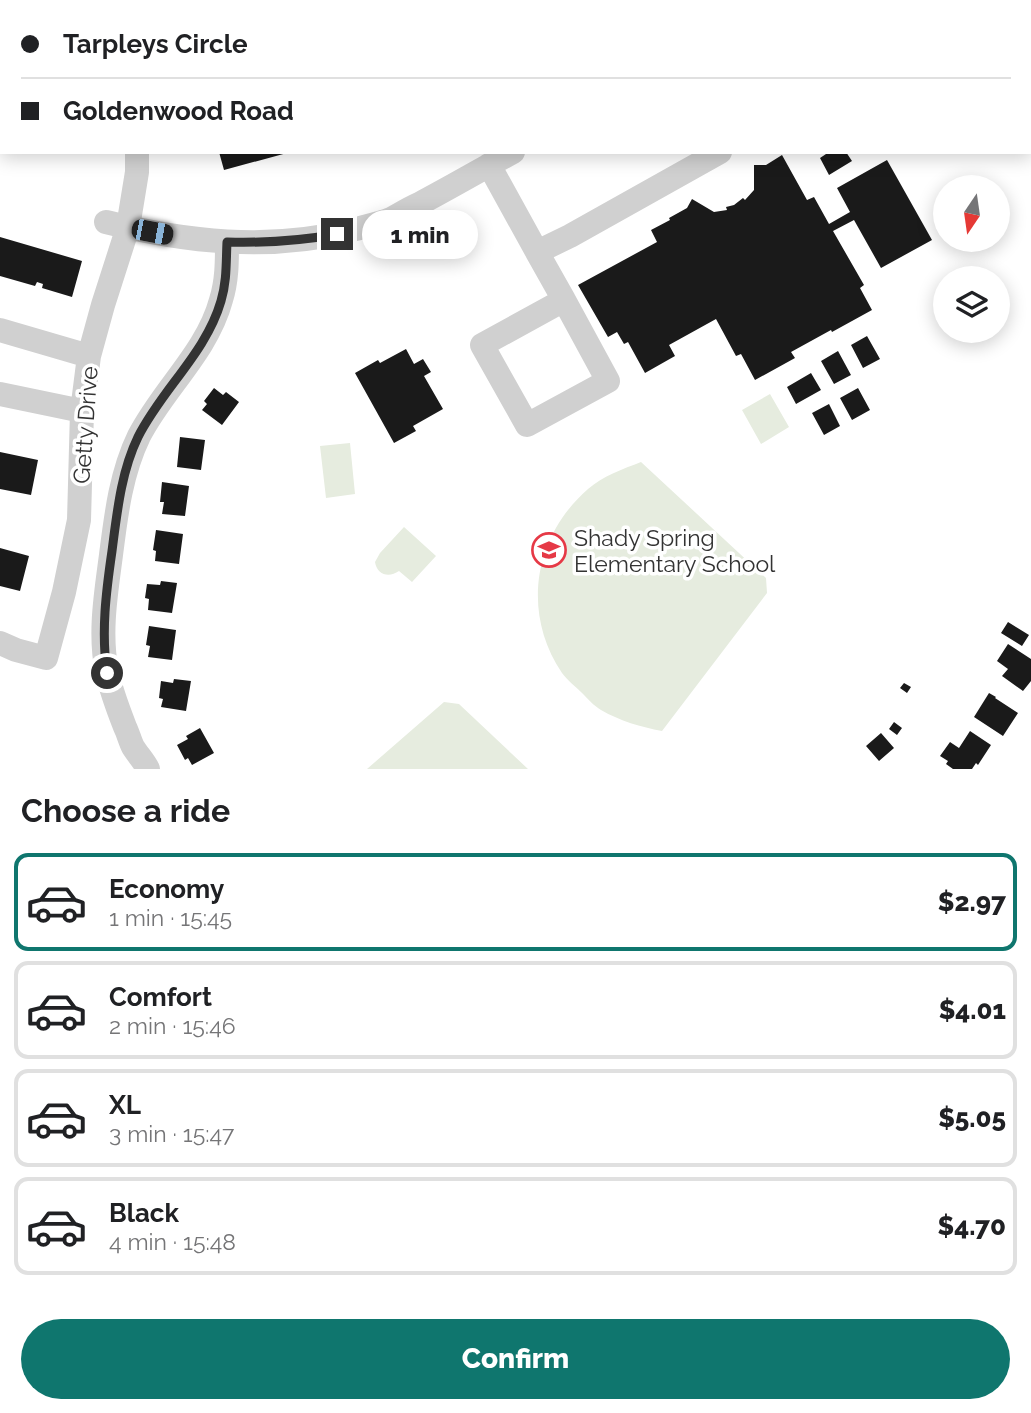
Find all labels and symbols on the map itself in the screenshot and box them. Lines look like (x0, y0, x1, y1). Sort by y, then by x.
north arrow (933, 175, 1010, 252)
callout: 1 min (362, 210, 477, 258)
car (130, 218, 175, 246)
route end (321, 218, 353, 250)
street label: Getty Drive (67, 365, 103, 485)
place label: Shady Spring Elementary School (574, 524, 776, 577)
school or university icon: Shady Spring Elementary School (530, 531, 568, 569)
route start (91, 657, 123, 689)

